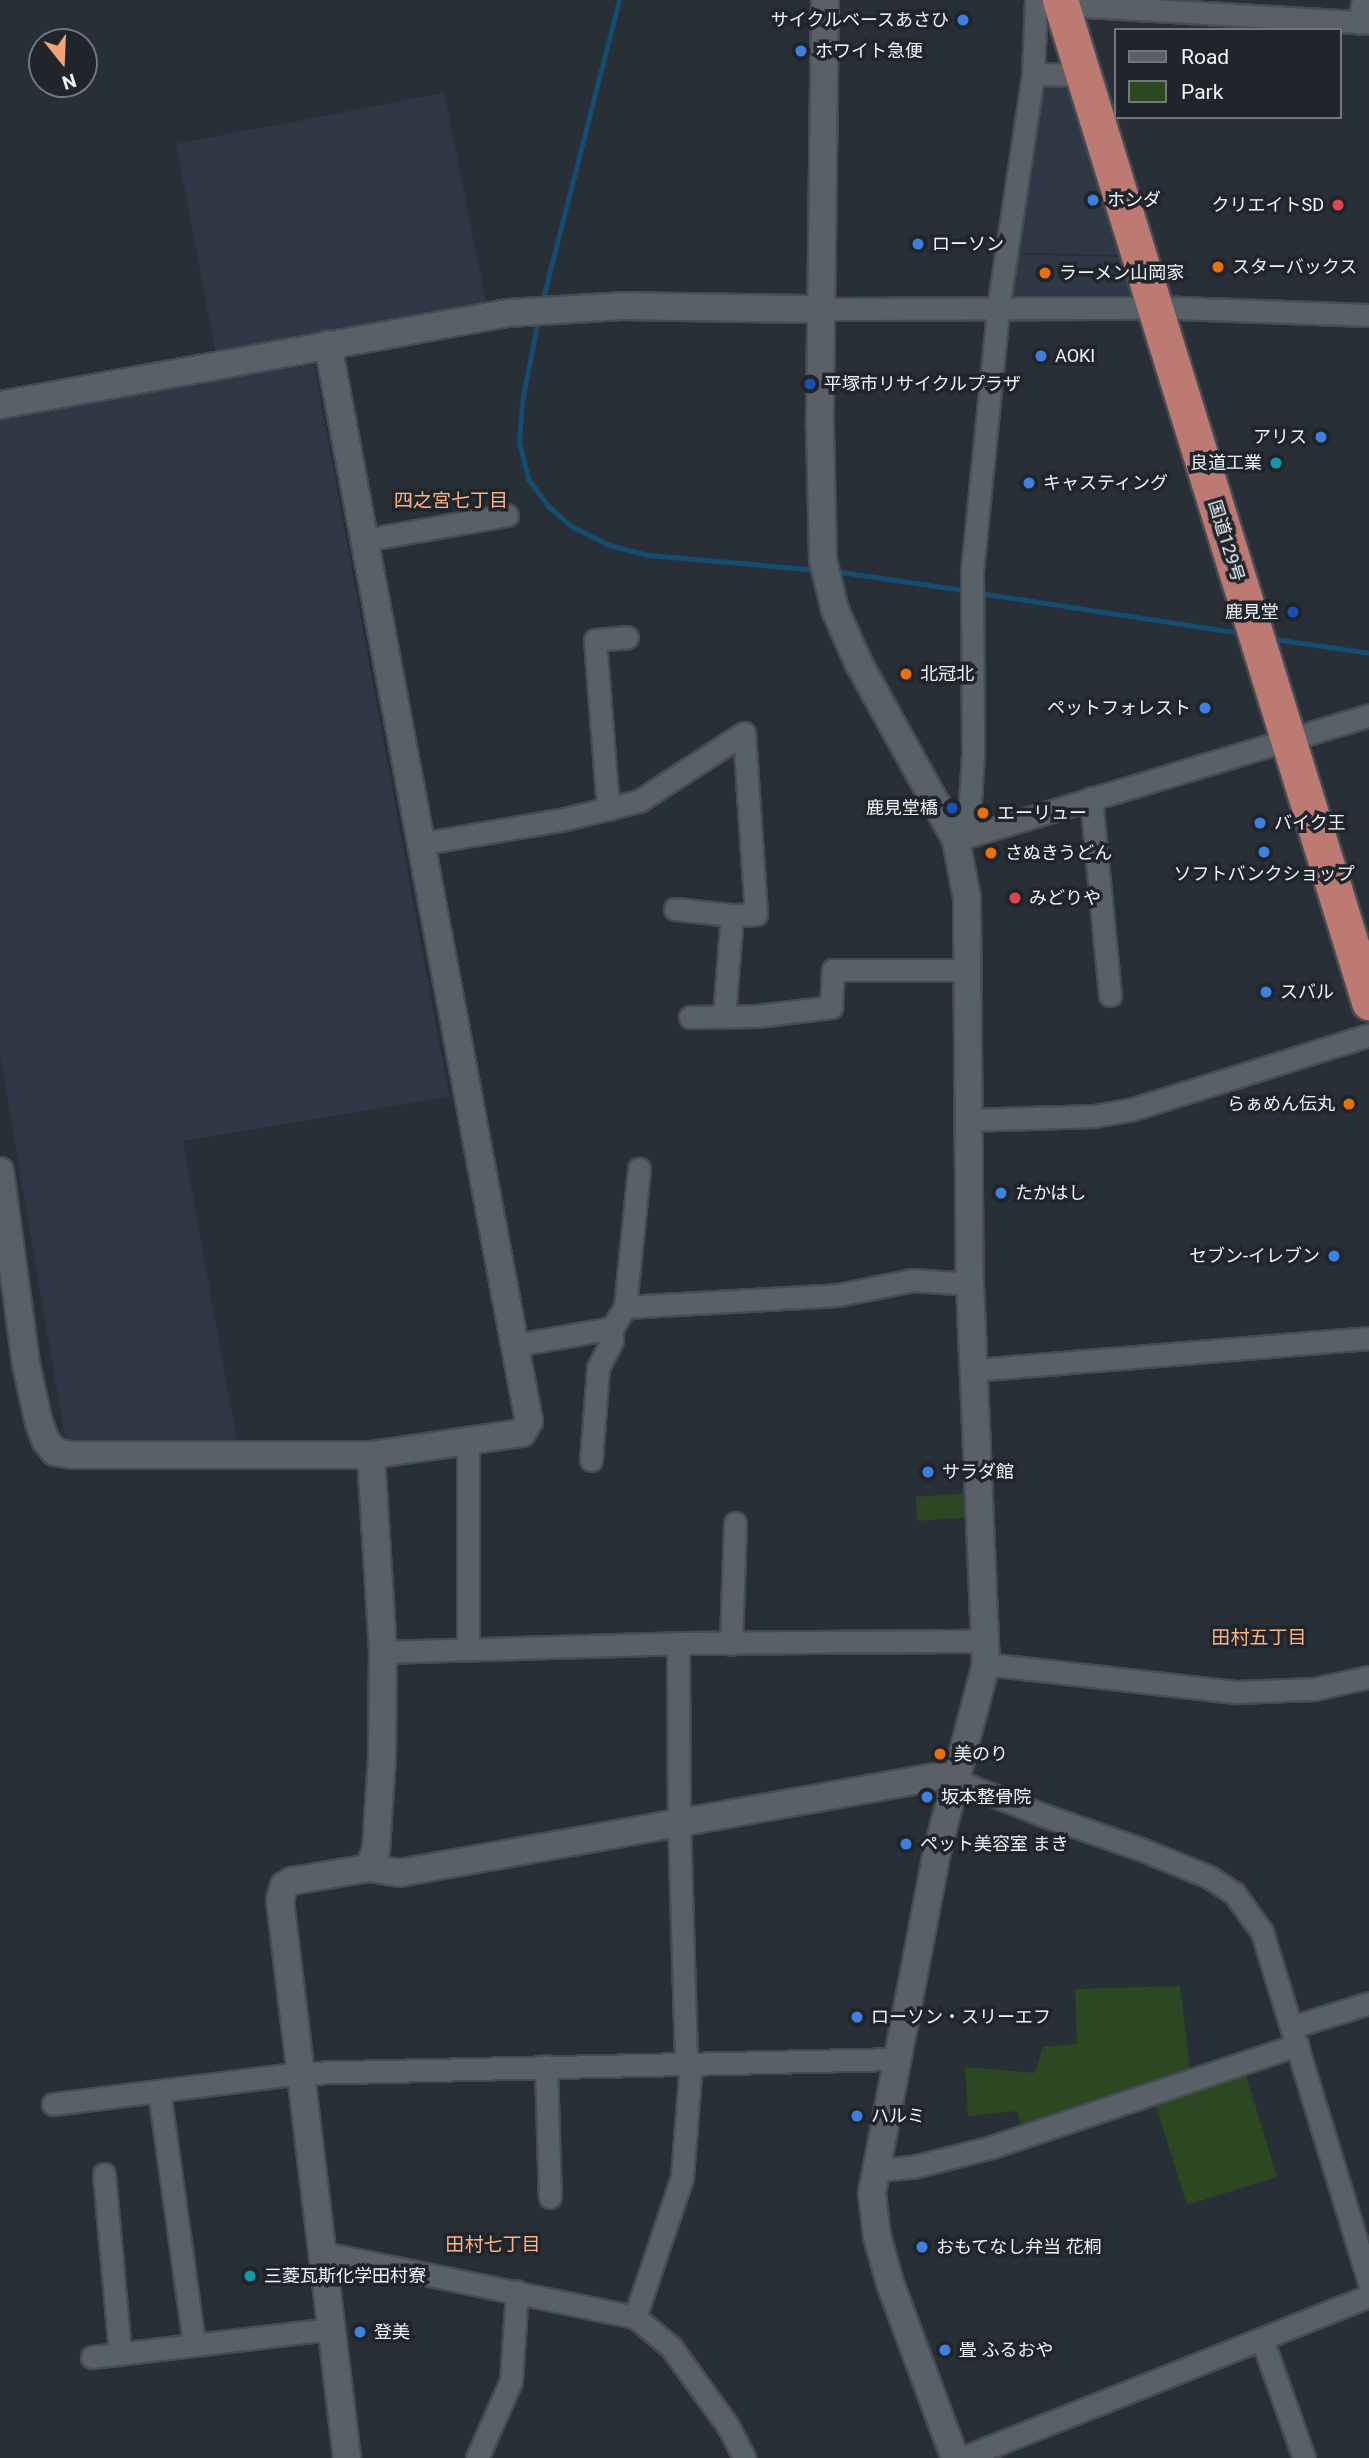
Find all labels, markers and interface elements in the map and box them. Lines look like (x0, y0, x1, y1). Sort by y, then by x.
place label: サイクルベースあさひ (769, 9, 949, 31)
marker: サイクルベースあさひ (955, 12, 971, 28)
north arrow (28, 28, 98, 98)
legend (1114, 28, 1341, 119)
place label: ホワイト急便 (815, 40, 923, 62)
marker: ホワイト急便 (793, 43, 809, 59)
text: Road (1181, 45, 1229, 69)
text: N (59, 69, 79, 95)
text: Park (1181, 80, 1223, 104)
place label: ホンダ (1107, 189, 1161, 211)
marker: ホンダ (1085, 192, 1101, 208)
place label: クリエイトSD (1212, 194, 1324, 216)
marker: クリエイトSD (1330, 197, 1346, 213)
place label: ローソン (932, 233, 1004, 255)
marker: ローソン (910, 236, 926, 252)
place label: スターバックス (1232, 256, 1358, 278)
marker: スターバックス (1210, 259, 1226, 275)
place label: ラーメン山岡家 (1059, 262, 1185, 284)
marker: ラーメン山岡家 (1037, 265, 1053, 281)
place label: AOKI (1055, 345, 1095, 367)
marker: AOKI (1033, 348, 1049, 364)
place label: 平塚市リサイクルプラザ (824, 373, 1022, 395)
marker: 平塚市リサイクルプラザ (802, 376, 818, 392)
place label: アリス (1253, 426, 1307, 448)
marker: アリス (1313, 429, 1329, 445)
place label: 良道工業 (1190, 452, 1262, 474)
marker: 良道工業 (1268, 455, 1284, 471)
place label: キャスティング (1043, 472, 1169, 494)
marker: キャスティング (1021, 475, 1037, 491)
district label: 四之宮七丁目 (394, 490, 508, 512)
street label: 国道129号 (1203, 498, 1249, 584)
place label: 鹿見堂 (1225, 601, 1279, 623)
marker: 鹿見堂 (1285, 604, 1301, 620)
place label: 北冠北 (920, 663, 974, 685)
marker: 北冠北 (898, 666, 914, 682)
place label: ペットフォレスト (1047, 697, 1191, 719)
marker: ペットフォレスト (1197, 700, 1213, 716)
place label: 鹿見堂橋 (866, 797, 938, 819)
marker: 鹿見堂橋 (944, 800, 960, 816)
place label: エーリュー (997, 802, 1087, 824)
marker: エーリュー (975, 805, 991, 821)
place label: バイク王 (1274, 812, 1346, 834)
marker: バイク王 (1252, 815, 1268, 831)
place label: さぬきうどん (1005, 842, 1113, 864)
marker: ソフトバンクショップ (1256, 844, 1272, 860)
marker: さぬきうどん (983, 845, 999, 861)
place label: ソフトバンクショップ (1174, 863, 1354, 885)
place label: みどりや (1029, 887, 1101, 909)
marker: みどりや (1007, 890, 1023, 906)
place label: スバル (1280, 981, 1334, 1003)
marker: スバル (1258, 984, 1274, 1000)
place label: らぁめん伝丸 (1227, 1093, 1335, 1115)
marker: らぁめん伝丸 (1341, 1096, 1357, 1112)
place label: たかはし (1015, 1182, 1087, 1204)
marker: たかはし (993, 1185, 1009, 1201)
place label: セブン-イレブン (1189, 1245, 1320, 1267)
marker: セブン-イレブン (1326, 1248, 1342, 1264)
place label: サラダ館 (942, 1461, 1014, 1483)
marker: サラダ館 (920, 1464, 936, 1480)
district label: 田村五丁目 (1212, 1627, 1306, 1649)
place label: 美のり (954, 1743, 1008, 1765)
marker: 美のり (932, 1746, 948, 1762)
place label: 坂本整骨院 (941, 1786, 1031, 1808)
marker: 坂本整骨院 (919, 1789, 935, 1805)
place label: ペット美容室 まき (920, 1833, 1068, 1855)
marker: ペット美容室 まき (898, 1836, 914, 1852)
place label: ローソン・スリーエフ (871, 2006, 1051, 2028)
marker: ローソン・スリーエフ (849, 2009, 865, 2025)
place label: ハルミ (871, 2105, 925, 2127)
marker: ハルミ (849, 2108, 865, 2124)
district label: 田村七丁目 (446, 2234, 540, 2256)
place label: おもてなし弁当 花桐 (936, 2236, 1102, 2258)
marker: おもてなし弁当 花桐 (914, 2239, 930, 2255)
place label: 三菱瓦斯化学田村寮 (264, 2265, 426, 2287)
marker: 三菱瓦斯化学田村寮 (242, 2268, 258, 2284)
place label: 登美 (374, 2321, 410, 2343)
marker: 登美 (352, 2324, 368, 2340)
place label: 畳 ふるおや (959, 2339, 1053, 2361)
marker: 畳 ふるおや (937, 2342, 953, 2358)

